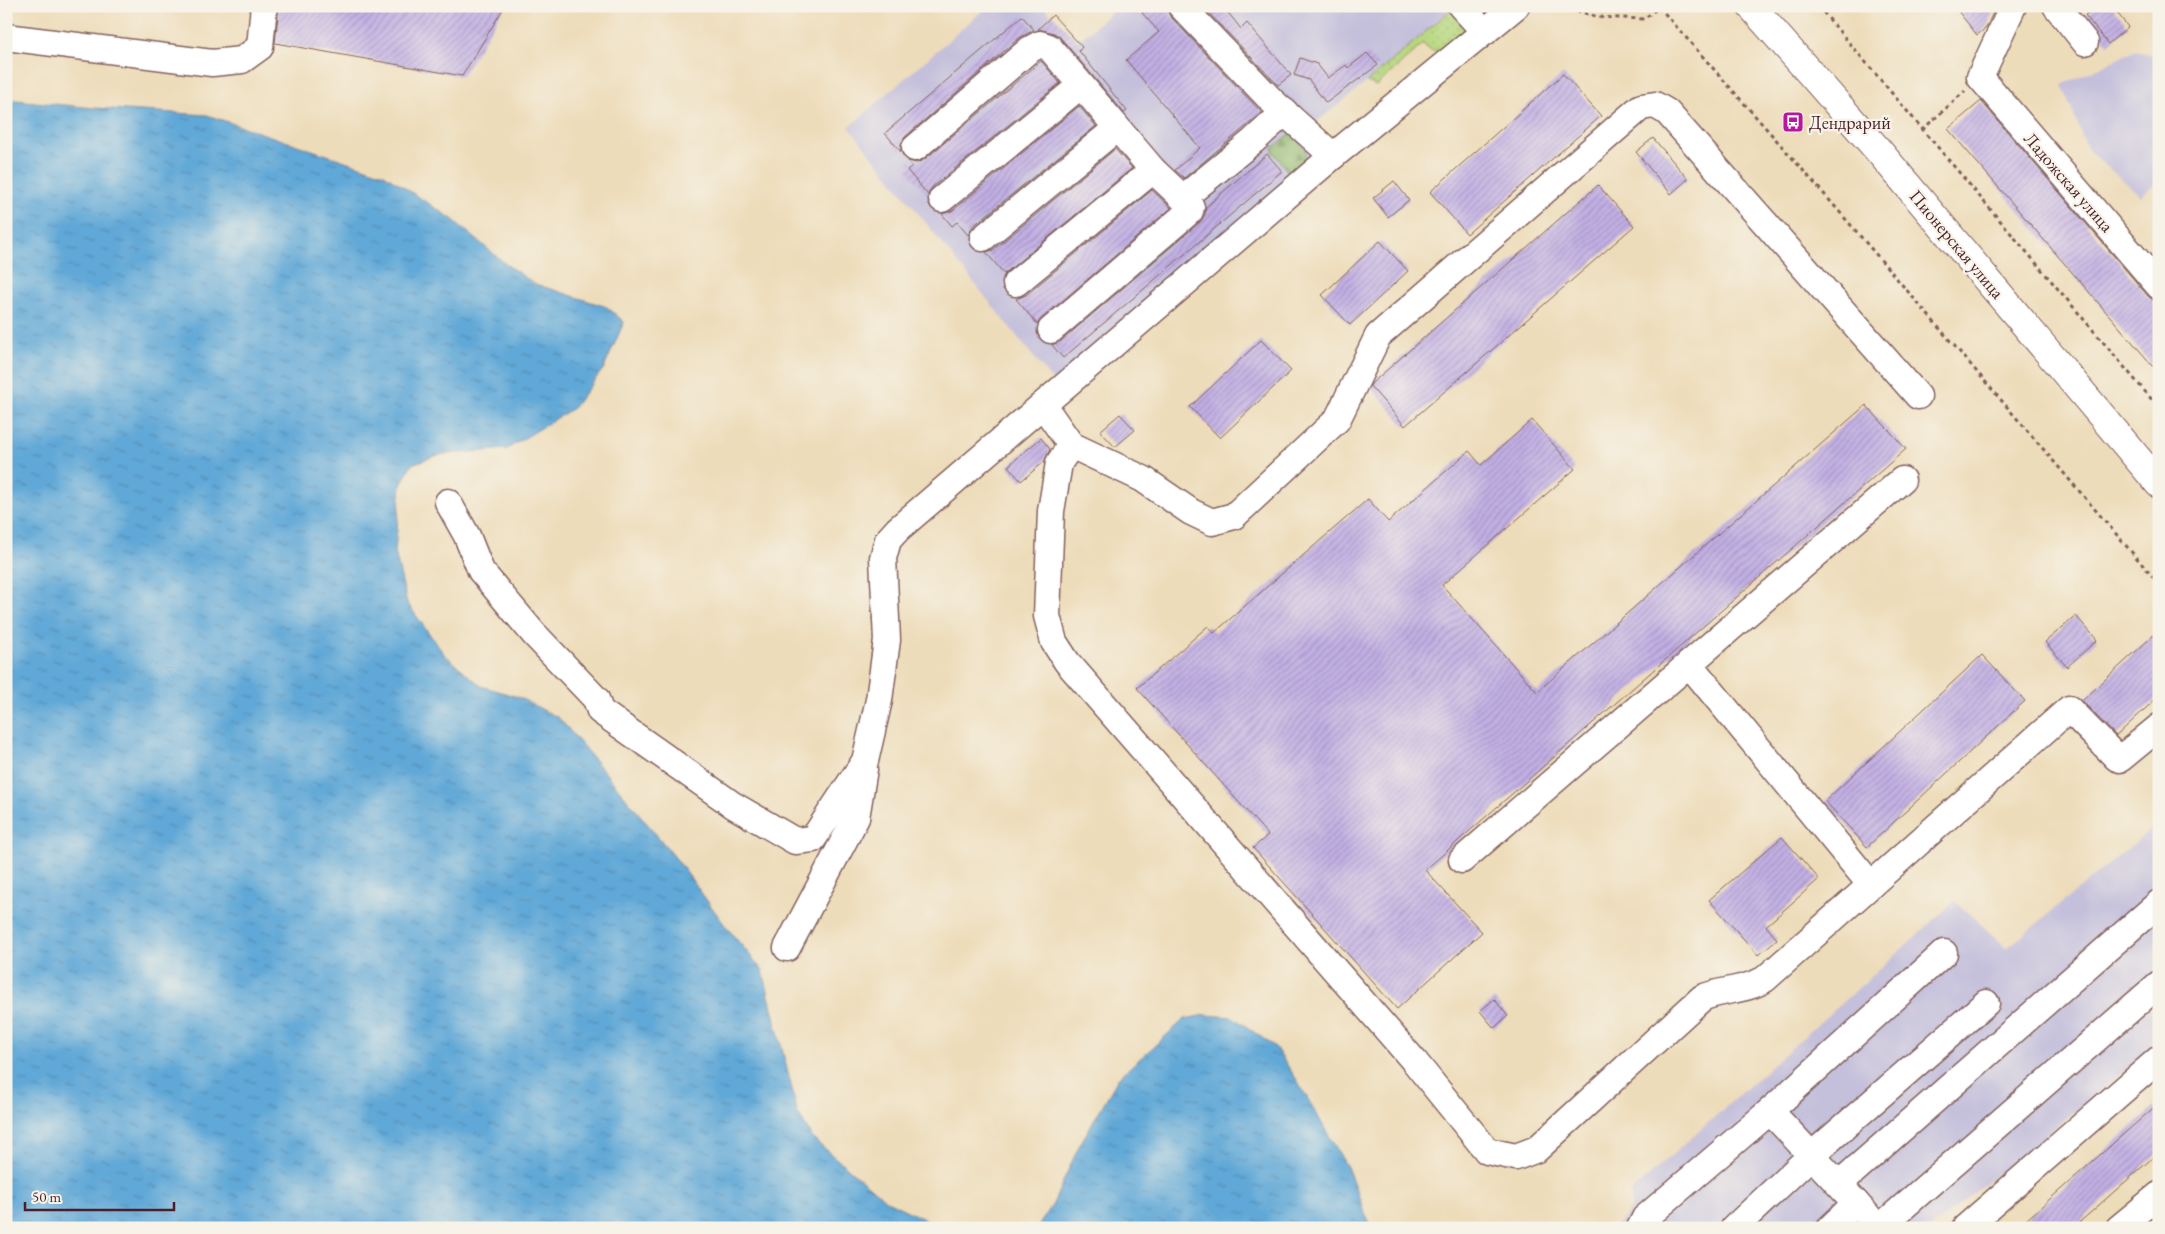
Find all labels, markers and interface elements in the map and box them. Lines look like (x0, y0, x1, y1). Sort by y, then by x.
bus stop icon: Дендрарий (1781, 110, 1805, 134)
place label: Дендрарий (1809, 111, 1891, 134)
street label: Ладожская улица (2019, 127, 2119, 237)
street label: Пионерская улица (1905, 185, 2010, 304)
scale bar (25, 1179, 174, 1211)
text: 50 m (32, 1187, 61, 1206)

